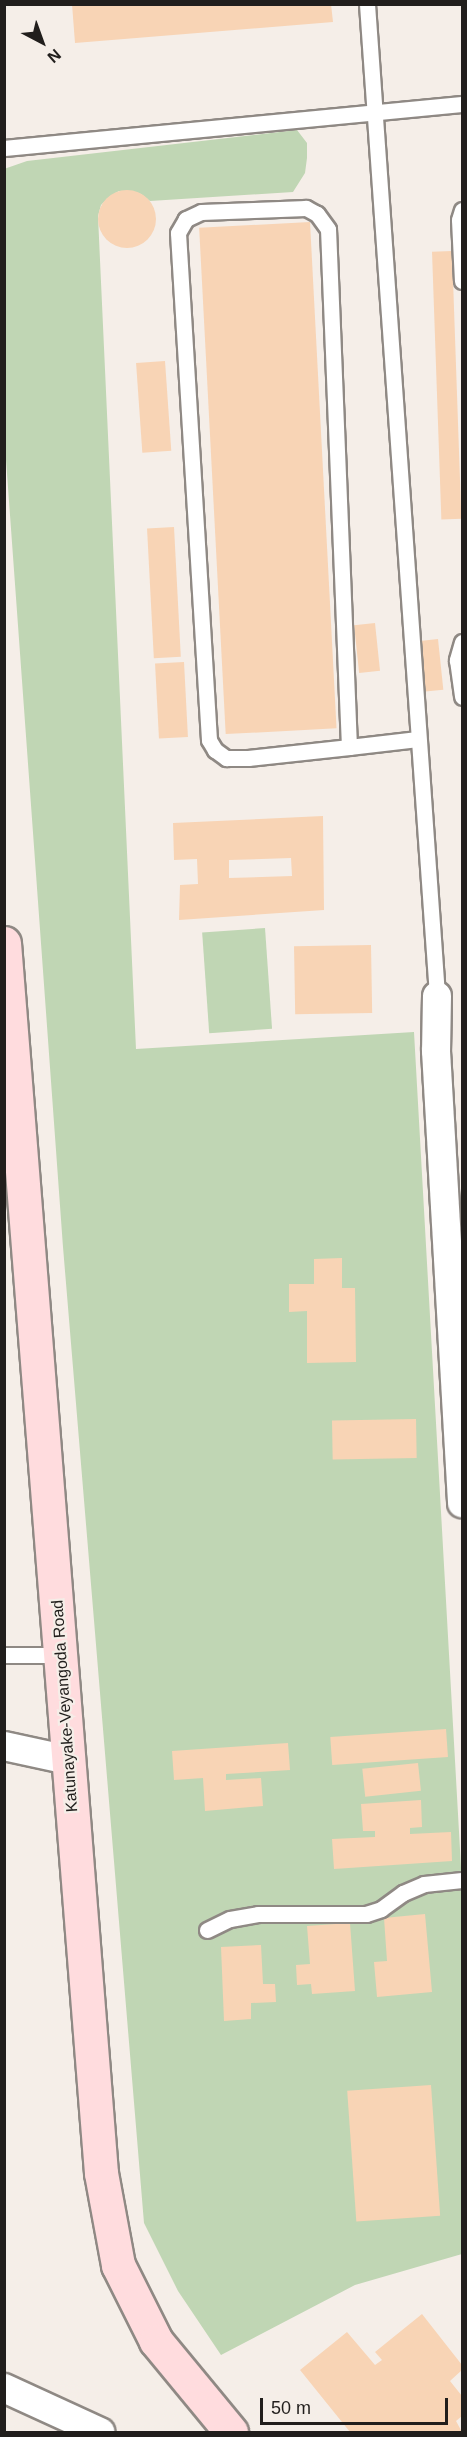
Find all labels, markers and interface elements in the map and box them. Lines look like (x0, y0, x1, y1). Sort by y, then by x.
north arrow (12, 12, 72, 72)
text: N (44, 46, 64, 66)
street label: Katunayake-Veyangoda Road (48, 1599, 82, 1813)
scale bar (263, 2386, 450, 2424)
text: 50 m (271, 2398, 311, 2418)

